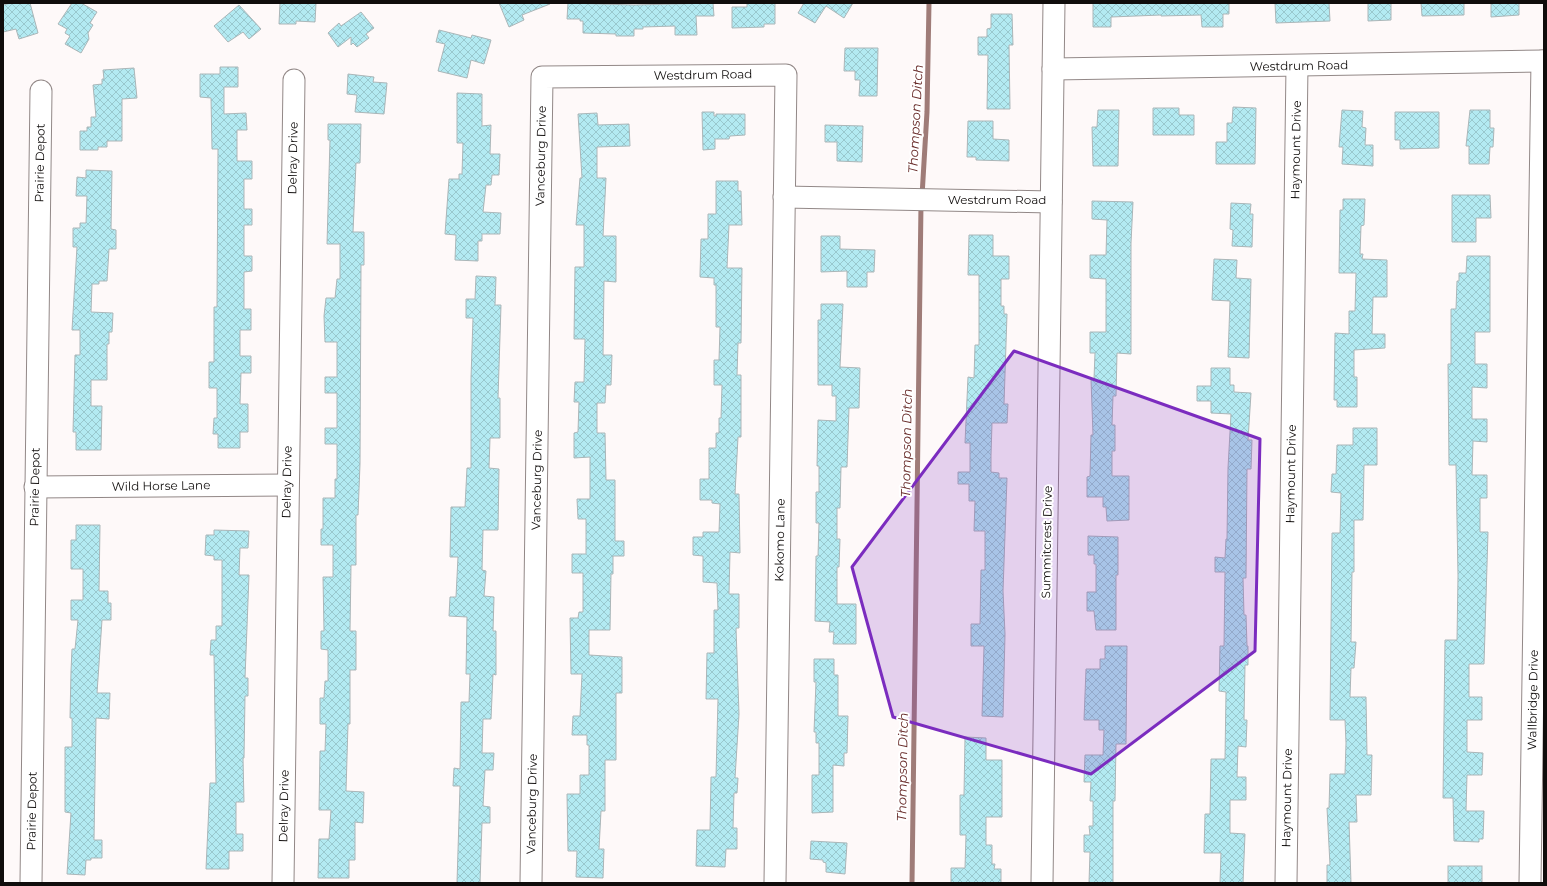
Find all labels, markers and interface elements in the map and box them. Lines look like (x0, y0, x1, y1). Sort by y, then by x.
street label: Westdrum Road (1250, 57, 1348, 74)
water label: Thompson Ditch (904, 64, 926, 174)
street label: Westdrum Road (654, 66, 752, 83)
street label: Haymount Drive (1287, 100, 1304, 200)
street label: Vanceburg Drive (532, 106, 549, 206)
street label: Delray Drive (284, 122, 301, 194)
street label: Prairie Depot (31, 123, 48, 203)
street label: Westdrum Road (948, 192, 1046, 207)
water label: Thompson Ditch (897, 388, 915, 498)
street label: Haymount Drive (1282, 424, 1299, 524)
street label: Vanceburg Drive (528, 430, 545, 530)
street label: Delray Drive (278, 446, 295, 518)
street label: Prairie Depot (26, 447, 43, 527)
street label: Wild Horse Lane (112, 477, 210, 494)
street label: Summitcrest Drive (1038, 486, 1055, 598)
street label: Kokomo Lane (771, 498, 788, 582)
street label: Wallbridge Drive (1524, 650, 1541, 750)
water label: Thompson Ditch (893, 712, 911, 822)
street label: Haymount Drive (1278, 748, 1295, 848)
street label: Vanceburg Drive (523, 754, 540, 854)
street label: Delray Drive (275, 770, 292, 842)
street label: Prairie Depot (23, 771, 40, 851)

